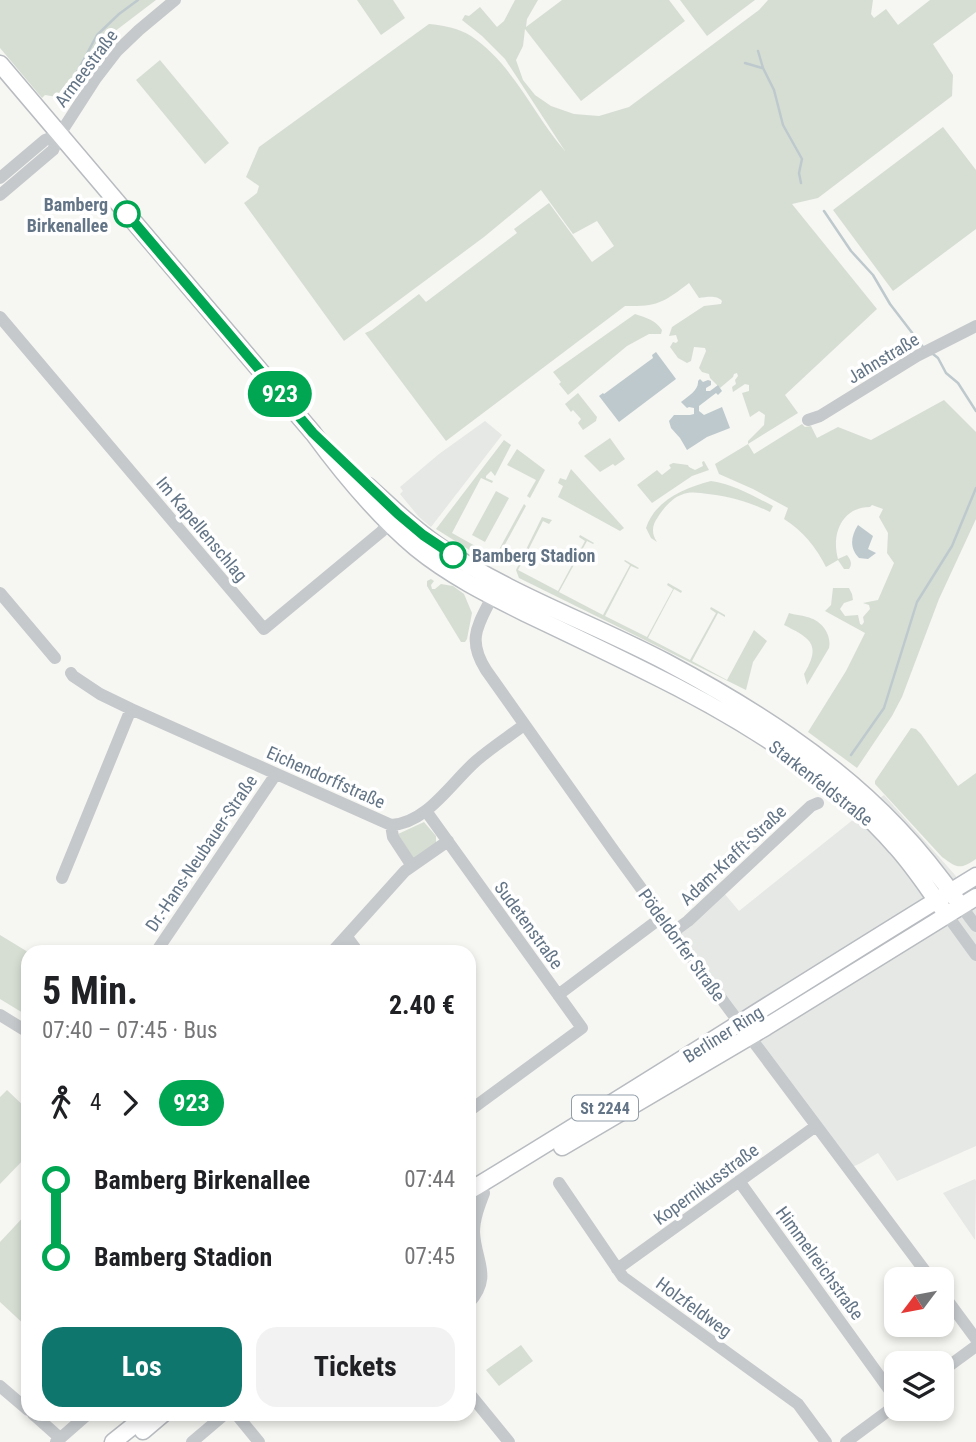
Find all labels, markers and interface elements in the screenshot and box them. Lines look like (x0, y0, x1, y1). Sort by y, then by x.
street label: Armeestraße (50, 25, 122, 111)
place label: Bamberg Birkenallee (27, 194, 108, 236)
marker: Bamberg Birkenallee (114, 201, 140, 227)
street label: Jahnstraße (843, 328, 923, 388)
line badge: 923 (240, 371, 320, 417)
text: 923 (262, 380, 298, 408)
street label: Im Kapellenschlag (152, 472, 252, 586)
marker: Bamberg Stadion (440, 542, 466, 568)
place label: Bamberg Stadion (472, 545, 595, 566)
street label: Starkenfeldstraße (765, 736, 877, 830)
street label: Eichendorffstraße (264, 742, 388, 812)
street label: Dr.-Hans-Neubauer-Straße (141, 771, 261, 935)
street label: Adam-Krafft-Straße (676, 801, 790, 909)
street label: Sudetenstraße (490, 877, 568, 973)
street label: Pödeldorfer Straße (634, 885, 730, 1005)
text: 5 Min. (42, 969, 138, 1013)
text: 2.40 € (389, 990, 455, 1020)
street label: Berliner Ring (679, 1001, 767, 1067)
text: 07:40 – 07:45 · Bus (42, 1017, 218, 1044)
icon: walk (42, 1084, 80, 1122)
icon: forward (111, 1084, 149, 1122)
text: 4 (90, 1089, 101, 1116)
text: 923 (173, 1089, 210, 1117)
road number: St 2244 (572, 1096, 638, 1120)
street label: Kopernikusstraße (649, 1139, 763, 1229)
text: Bamberg Birkenallee (94, 1165, 310, 1195)
text: 07:44 (404, 1166, 455, 1193)
street label: Himmelreichstraße (772, 1202, 868, 1324)
text: Bamberg Stadion (94, 1242, 272, 1272)
text: 07:45 (404, 1243, 455, 1270)
north arrow (884, 1267, 954, 1337)
map controls (884, 1267, 954, 1421)
street label: Holzfeldweg (652, 1273, 736, 1341)
button: Los (42, 1327, 242, 1407)
button: Tickets (256, 1327, 455, 1407)
button: layers (884, 1351, 954, 1421)

